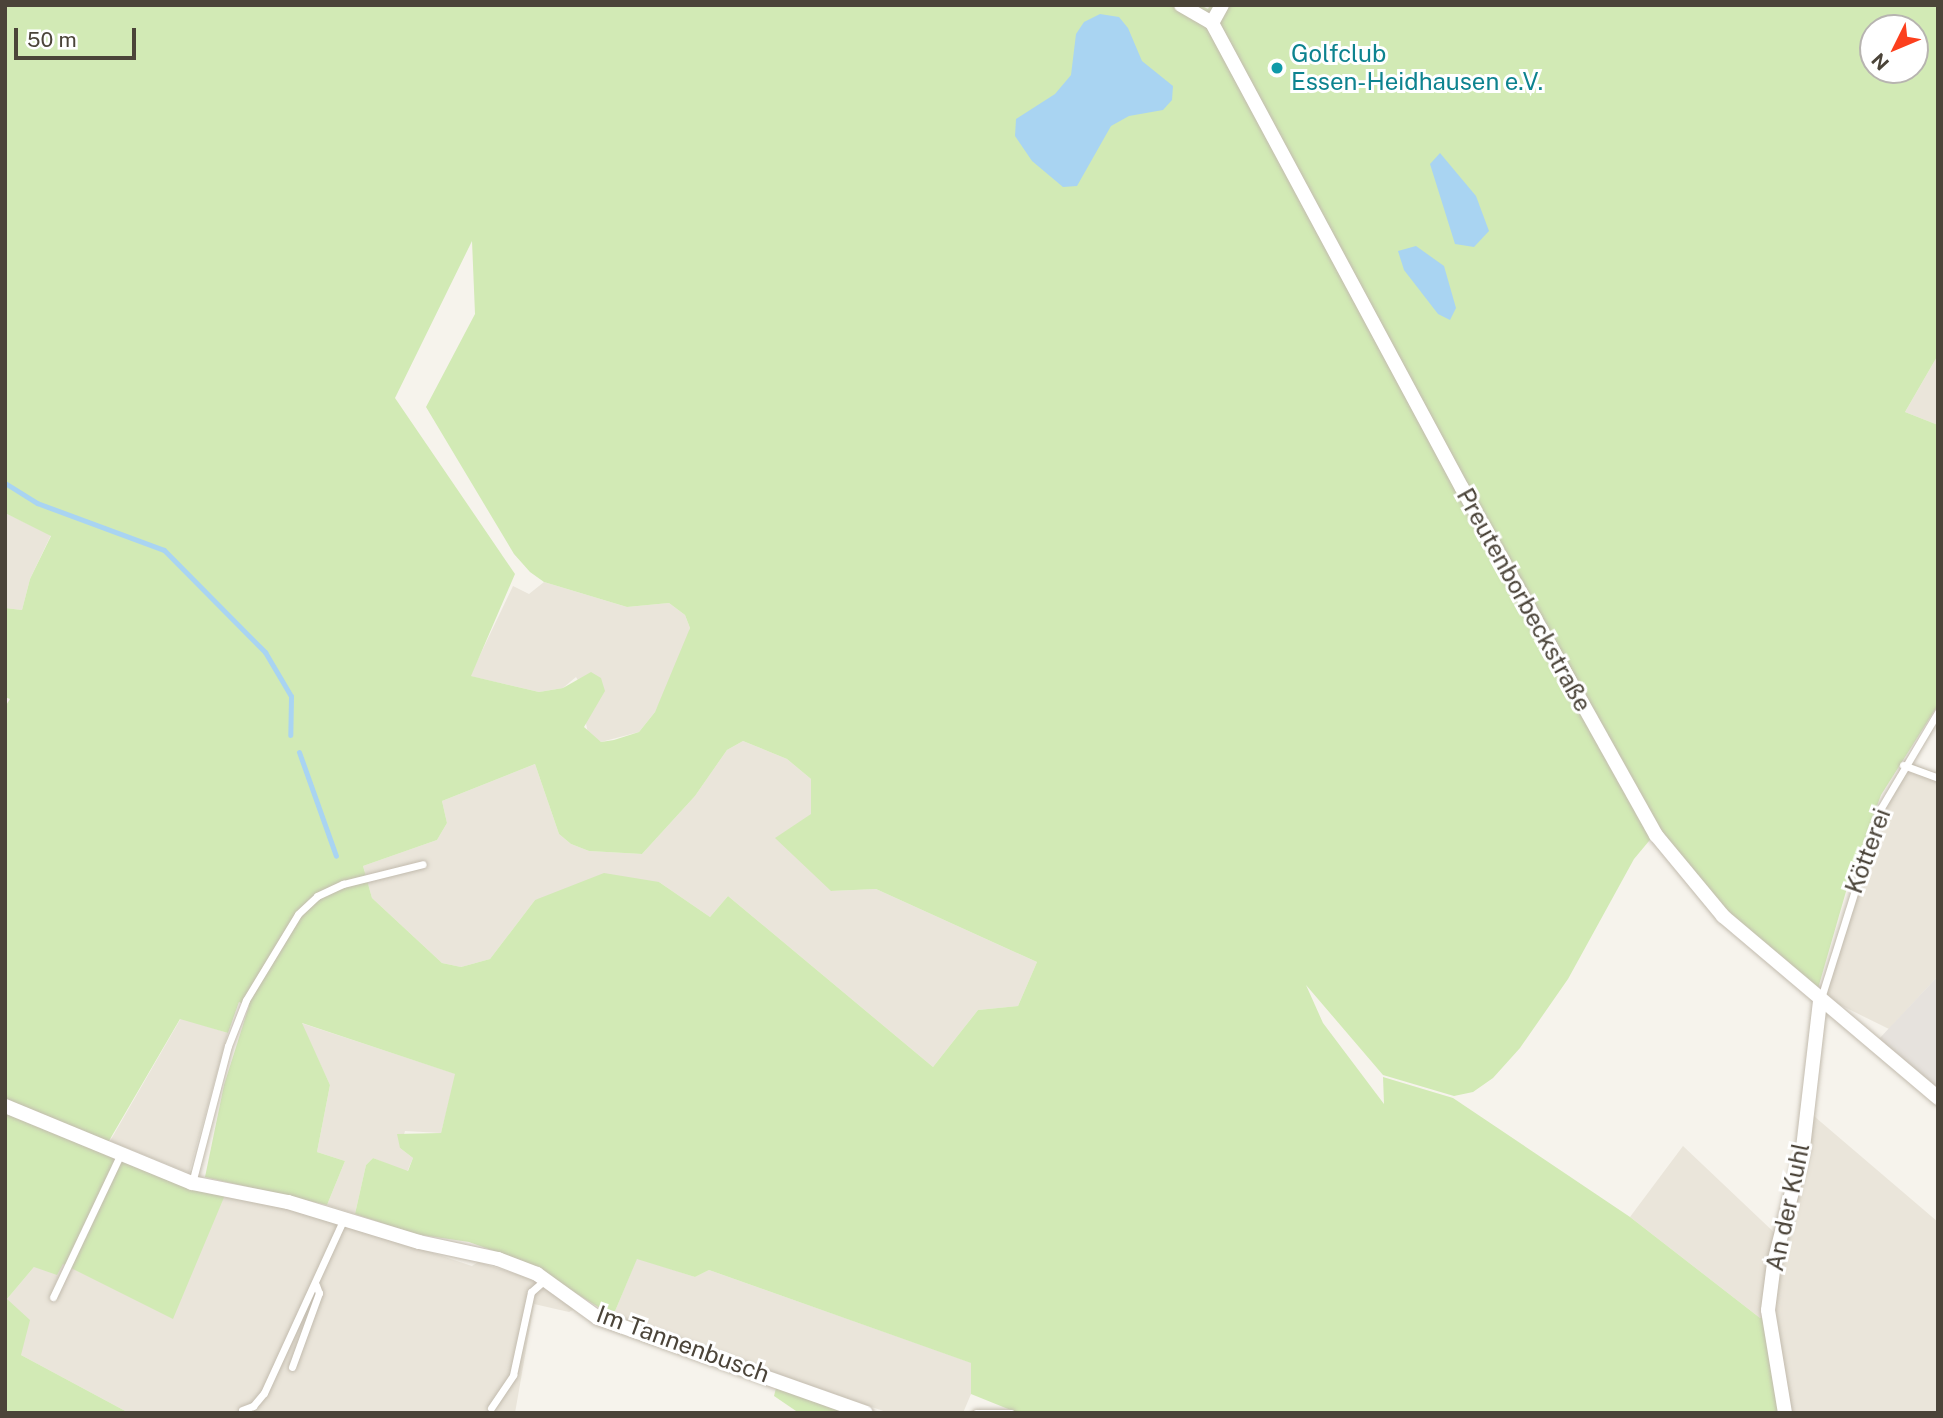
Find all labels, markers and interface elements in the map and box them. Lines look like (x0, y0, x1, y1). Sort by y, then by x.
scale bar (18, 14, 140, 58)
north arrow (1859, 14, 1929, 84)
text: 50 m (27, 27, 77, 52)
place label: Golfclub Essen-Heidhausen e.V. (1291, 40, 1543, 96)
text: N (1867, 49, 1893, 75)
marker: Golfclub Essen-Heidhausen e.V. (1269, 60, 1285, 76)
street label: Preutenborbeckstraße (1451, 483, 1597, 717)
street label: Kötterei (1839, 805, 1897, 897)
street label: An der Kuhl (1760, 1140, 1816, 1274)
street label: Im Tannenbusch (593, 1299, 773, 1389)

